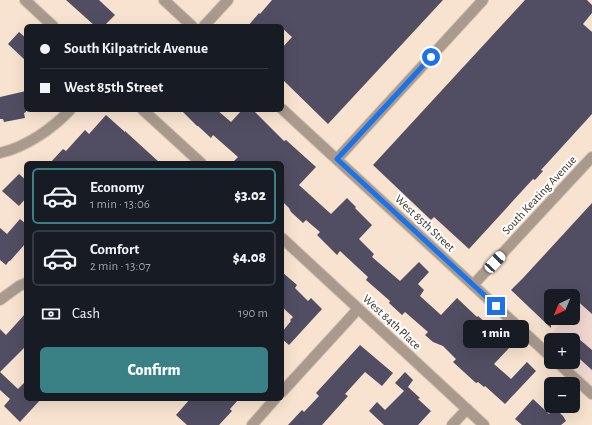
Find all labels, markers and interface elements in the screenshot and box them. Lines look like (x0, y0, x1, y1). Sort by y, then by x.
text: South Kilpatrick Avenue (64, 41, 208, 56)
route start (422, 48, 440, 66)
text: West 85th Street (64, 80, 163, 95)
street label: South Keating Avenue (500, 153, 578, 237)
icon: car (42, 178, 78, 214)
text: Economy (90, 180, 144, 195)
text: $3.02 (234, 188, 266, 203)
street label: West 85th Street (393, 192, 457, 254)
text: 1 min · 13:06 (90, 198, 150, 211)
icon: car (42, 240, 78, 276)
text: Comfort (90, 242, 139, 257)
car (482, 249, 508, 275)
text: $4.08 (233, 250, 266, 265)
text: 2 min · 13:07 (90, 260, 151, 273)
north arrow (544, 289, 580, 325)
map controls (544, 289, 580, 413)
street label: West 84th Place (361, 292, 423, 352)
route end (487, 297, 505, 315)
icon: cash (40, 303, 62, 325)
text: Cash (72, 306, 100, 321)
text: 190 m (238, 307, 268, 320)
callout: 1 min (463, 320, 529, 348)
text: 1 min (482, 327, 510, 340)
button: + (544, 333, 580, 369)
button: Confirm (40, 347, 268, 393)
button: − (544, 377, 580, 413)

